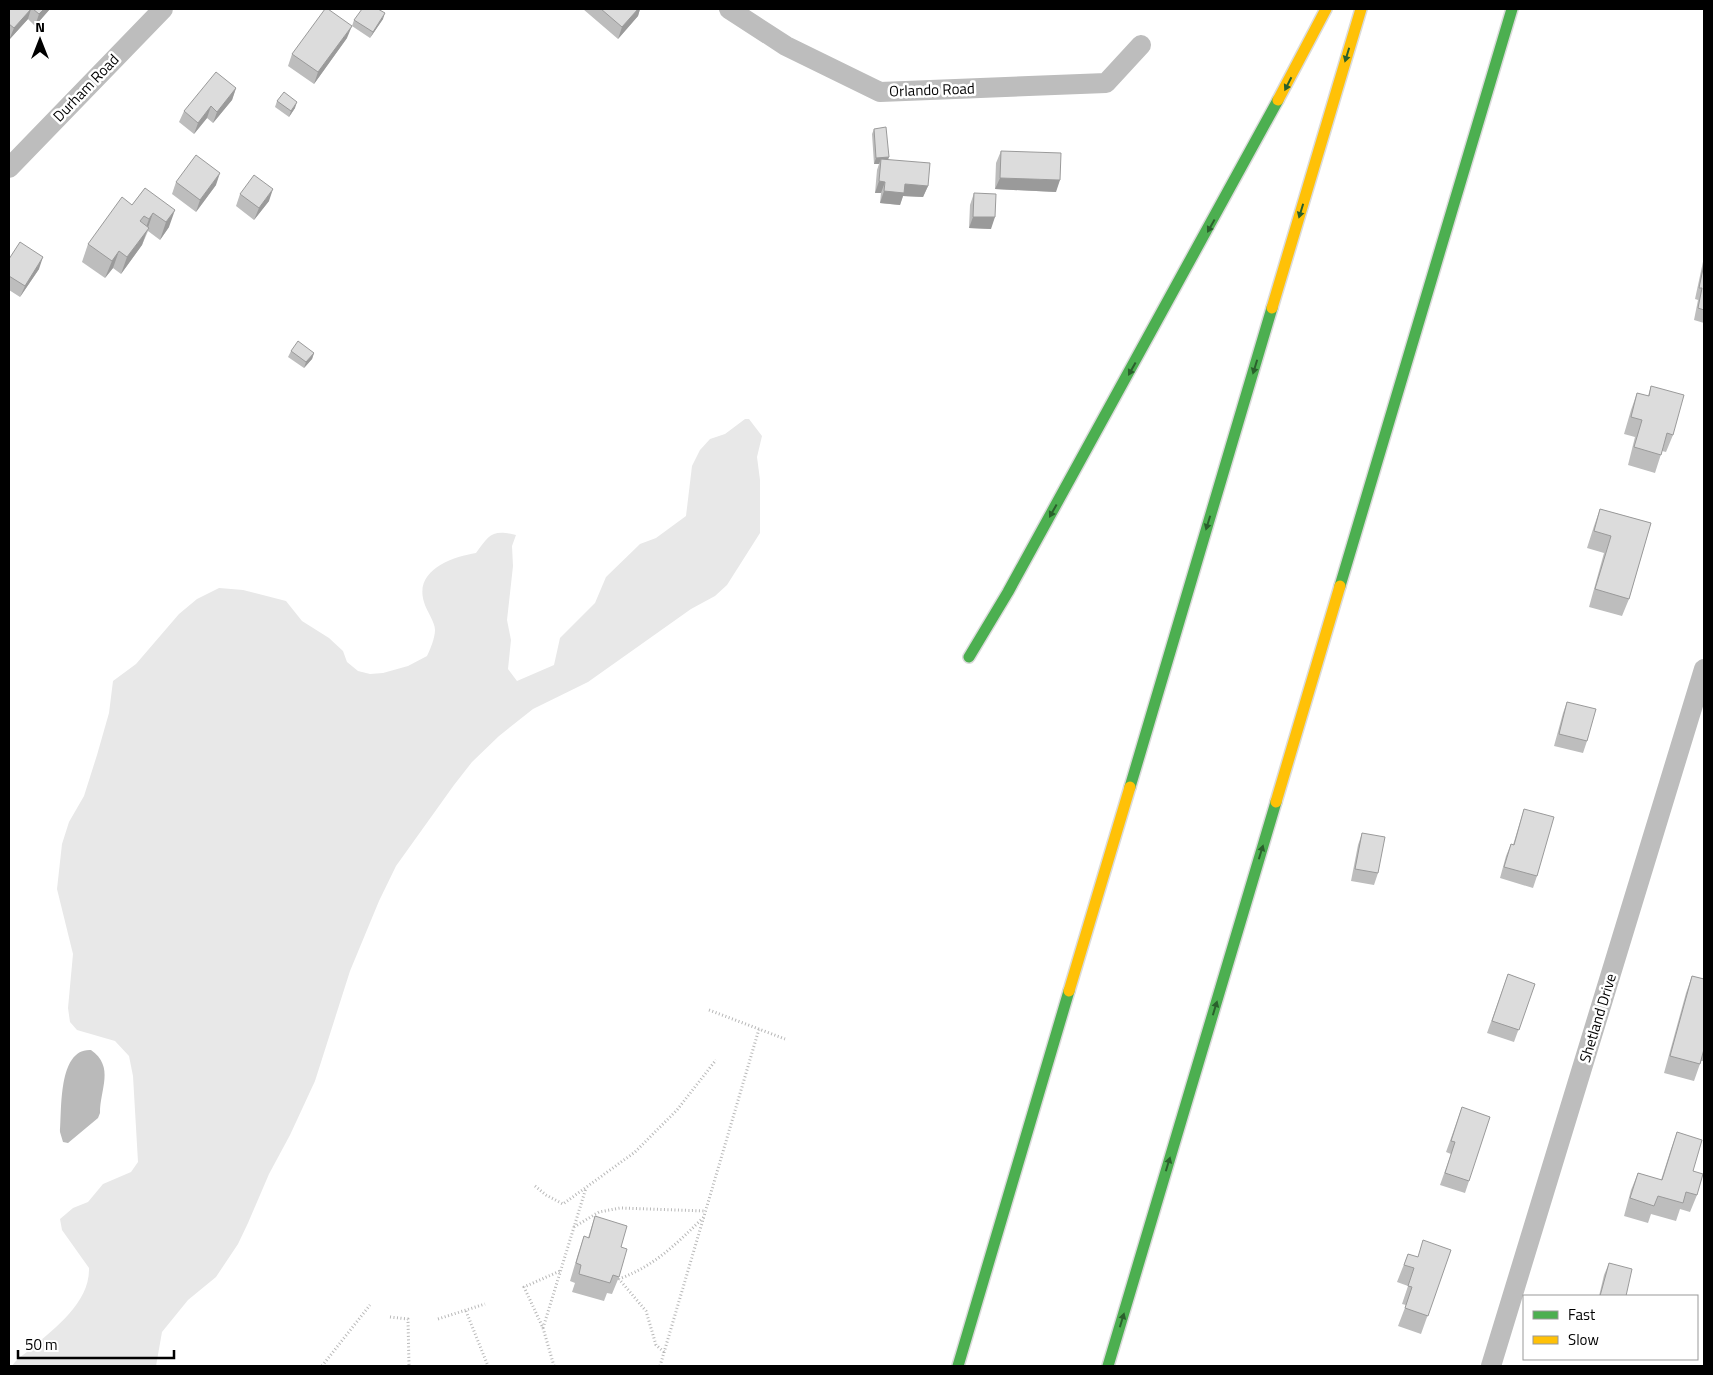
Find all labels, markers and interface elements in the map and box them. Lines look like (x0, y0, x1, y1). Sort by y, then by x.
north arrow (15, 15, 65, 65)
text: N (35, 16, 45, 37)
street label: Durham Road (47, 48, 124, 127)
one-way arrow (1343, 48, 1351, 63)
one-way arrow (1284, 76, 1292, 91)
street label: Orlando Road (889, 77, 975, 102)
one-way arrow (1296, 204, 1304, 219)
one-way arrow (1207, 219, 1215, 234)
one-way arrow (1250, 360, 1258, 375)
one-way arrow (1128, 361, 1136, 376)
one-way arrow (1049, 504, 1058, 517)
one-way arrow (1204, 515, 1212, 530)
one-way arrow (1258, 845, 1266, 860)
street label: Shetland Drive (1573, 970, 1622, 1065)
one-way arrow (1211, 1000, 1219, 1015)
one-way arrow (1165, 1156, 1173, 1171)
legend (1523, 1295, 1698, 1360)
text: Fast (1568, 1303, 1596, 1326)
one-way arrow (1119, 1312, 1127, 1327)
scale bar (18, 1328, 174, 1360)
text: Slow (1568, 1328, 1599, 1351)
text: 50 m (25, 1333, 58, 1356)

